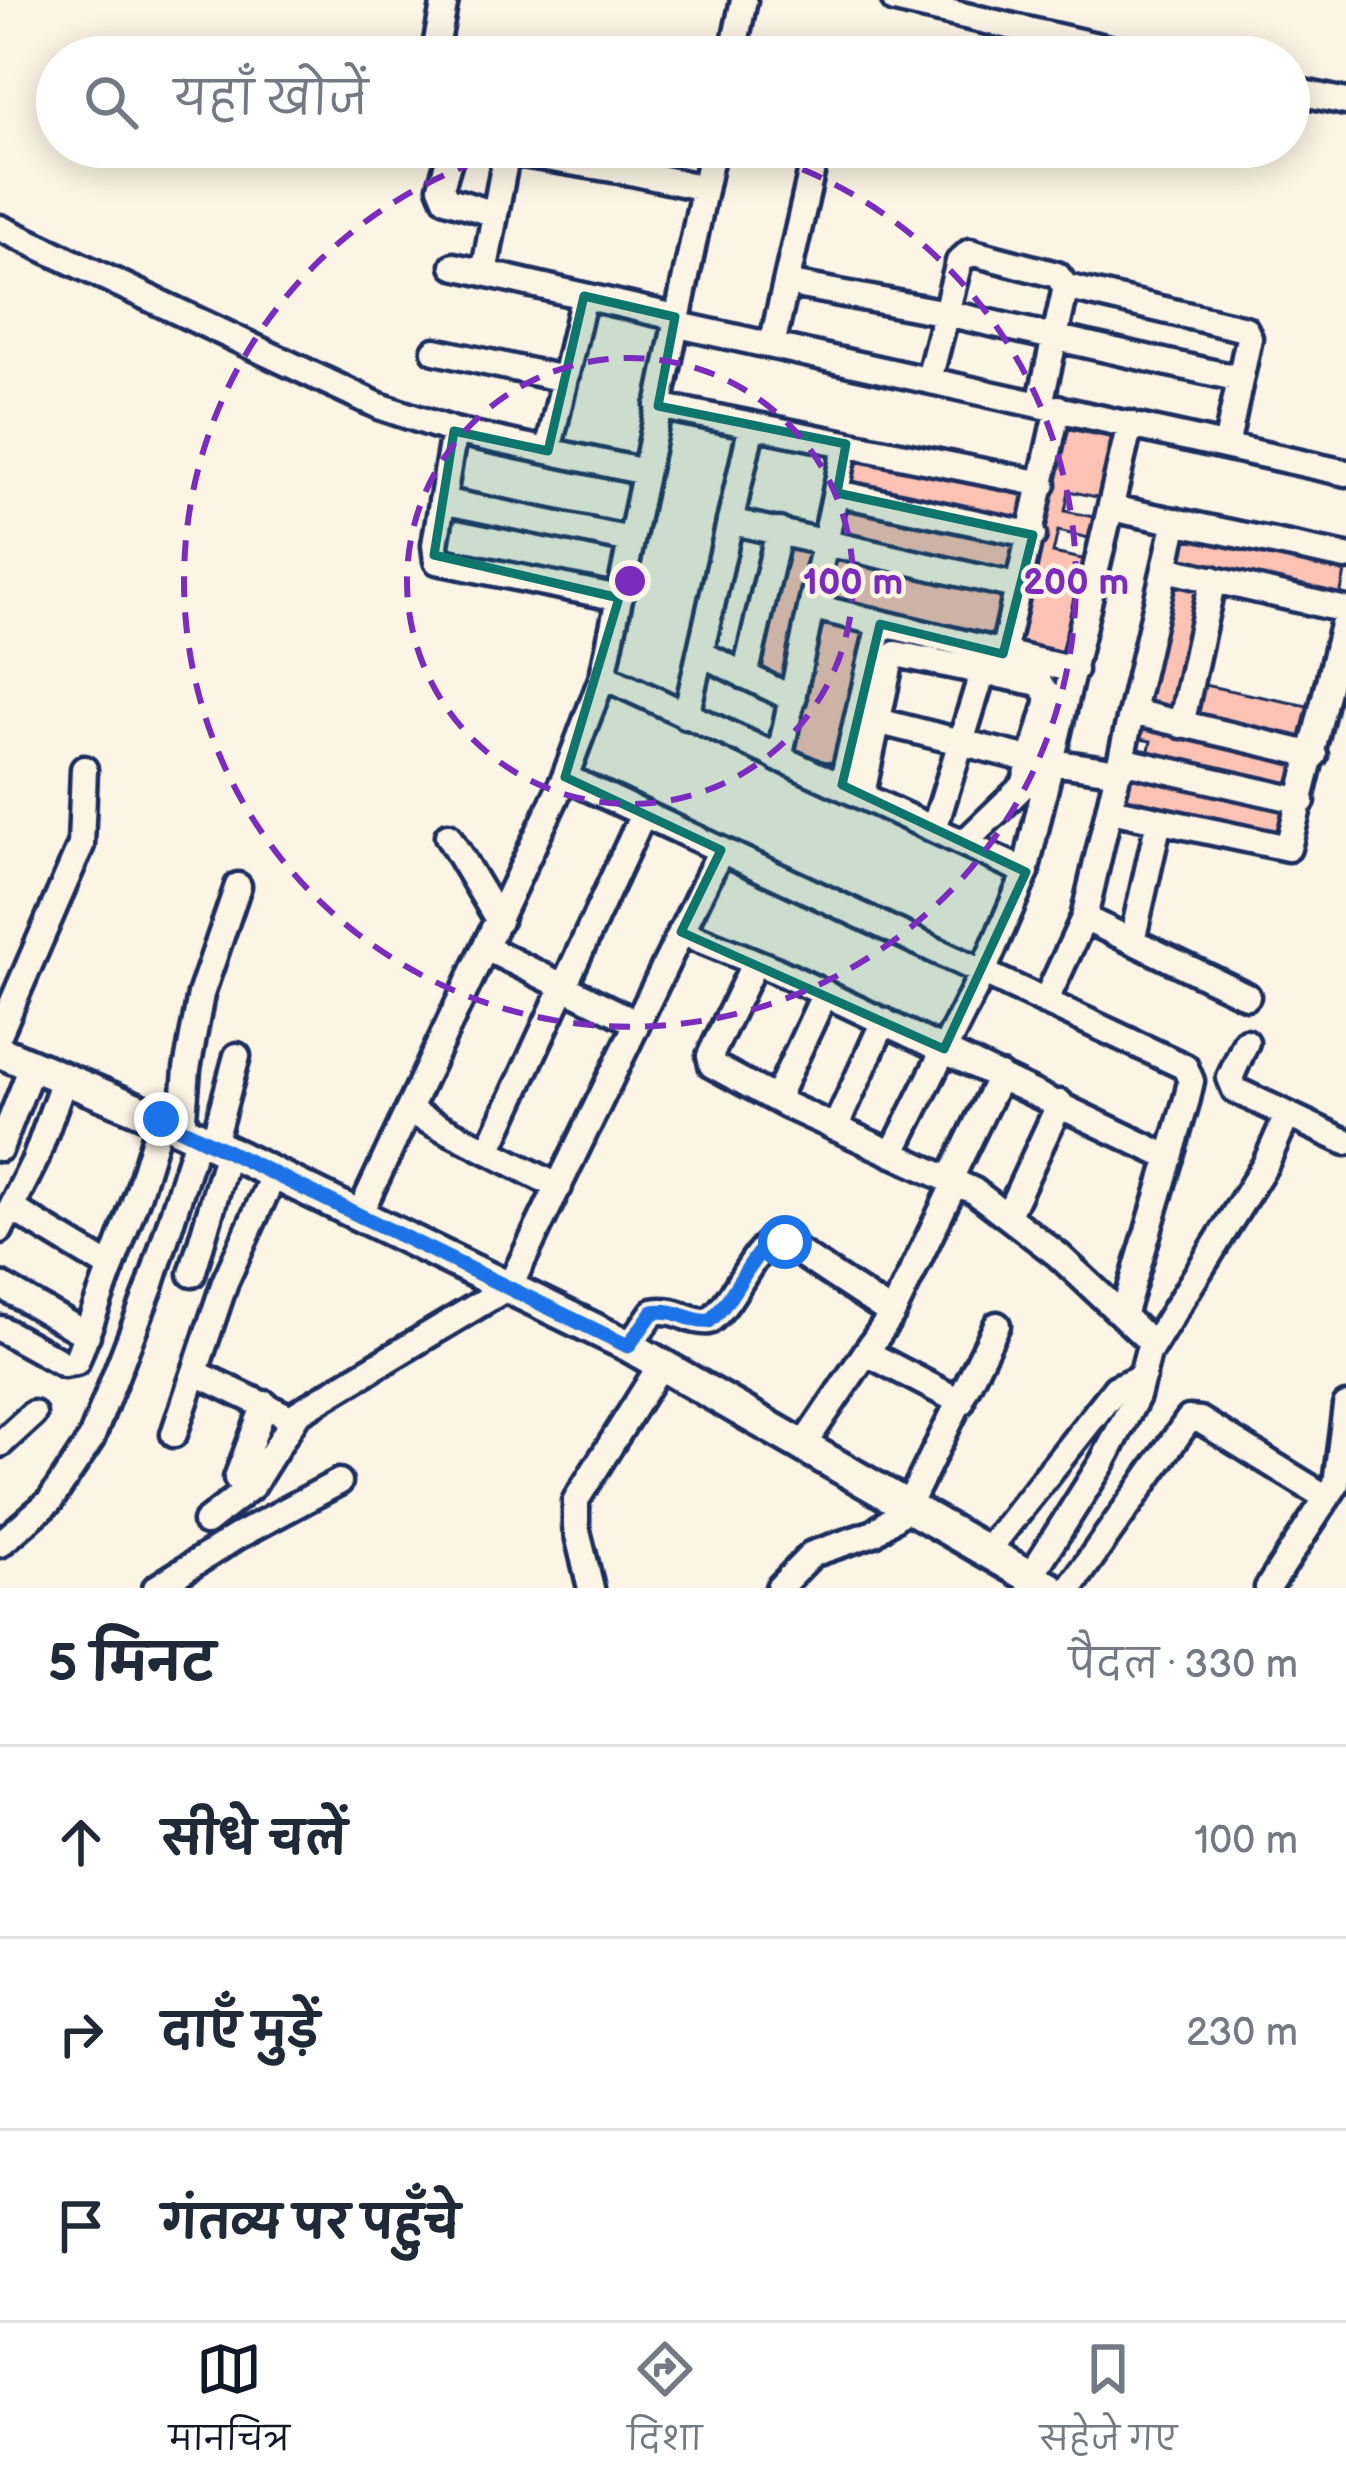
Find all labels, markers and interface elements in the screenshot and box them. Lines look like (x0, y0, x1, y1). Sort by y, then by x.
search box (36, 36, 1310, 168)
icon: search (78, 69, 144, 135)
text: यहाँ खोजें (174, 73, 368, 128)
centre of rings (609, 560, 651, 602)
text: 100 m (803, 562, 903, 605)
text: 200 m (1023, 562, 1129, 605)
route end (134, 1092, 188, 1146)
route start (758, 1215, 812, 1269)
text: 5 मिनट (48, 1634, 215, 1695)
text: पैदल · 330 m (1069, 1642, 1298, 1689)
icon: ahead (48, 1809, 114, 1875)
text: सीधे चलें (162, 1813, 347, 1868)
text: 100 m (1194, 1818, 1298, 1865)
icon: right (48, 2001, 114, 2067)
text: दाएँ मुड़ें (162, 2005, 319, 2060)
text: 230 m (1186, 2010, 1298, 2057)
icon: arrive (48, 2193, 114, 2259)
text: गंतव्य पर पहुँचे (162, 2197, 460, 2252)
tab: मानचित्र (169, 2336, 290, 2475)
tab: दिशा (627, 2336, 702, 2475)
tab: सहेजे गए (1040, 2336, 1177, 2475)

